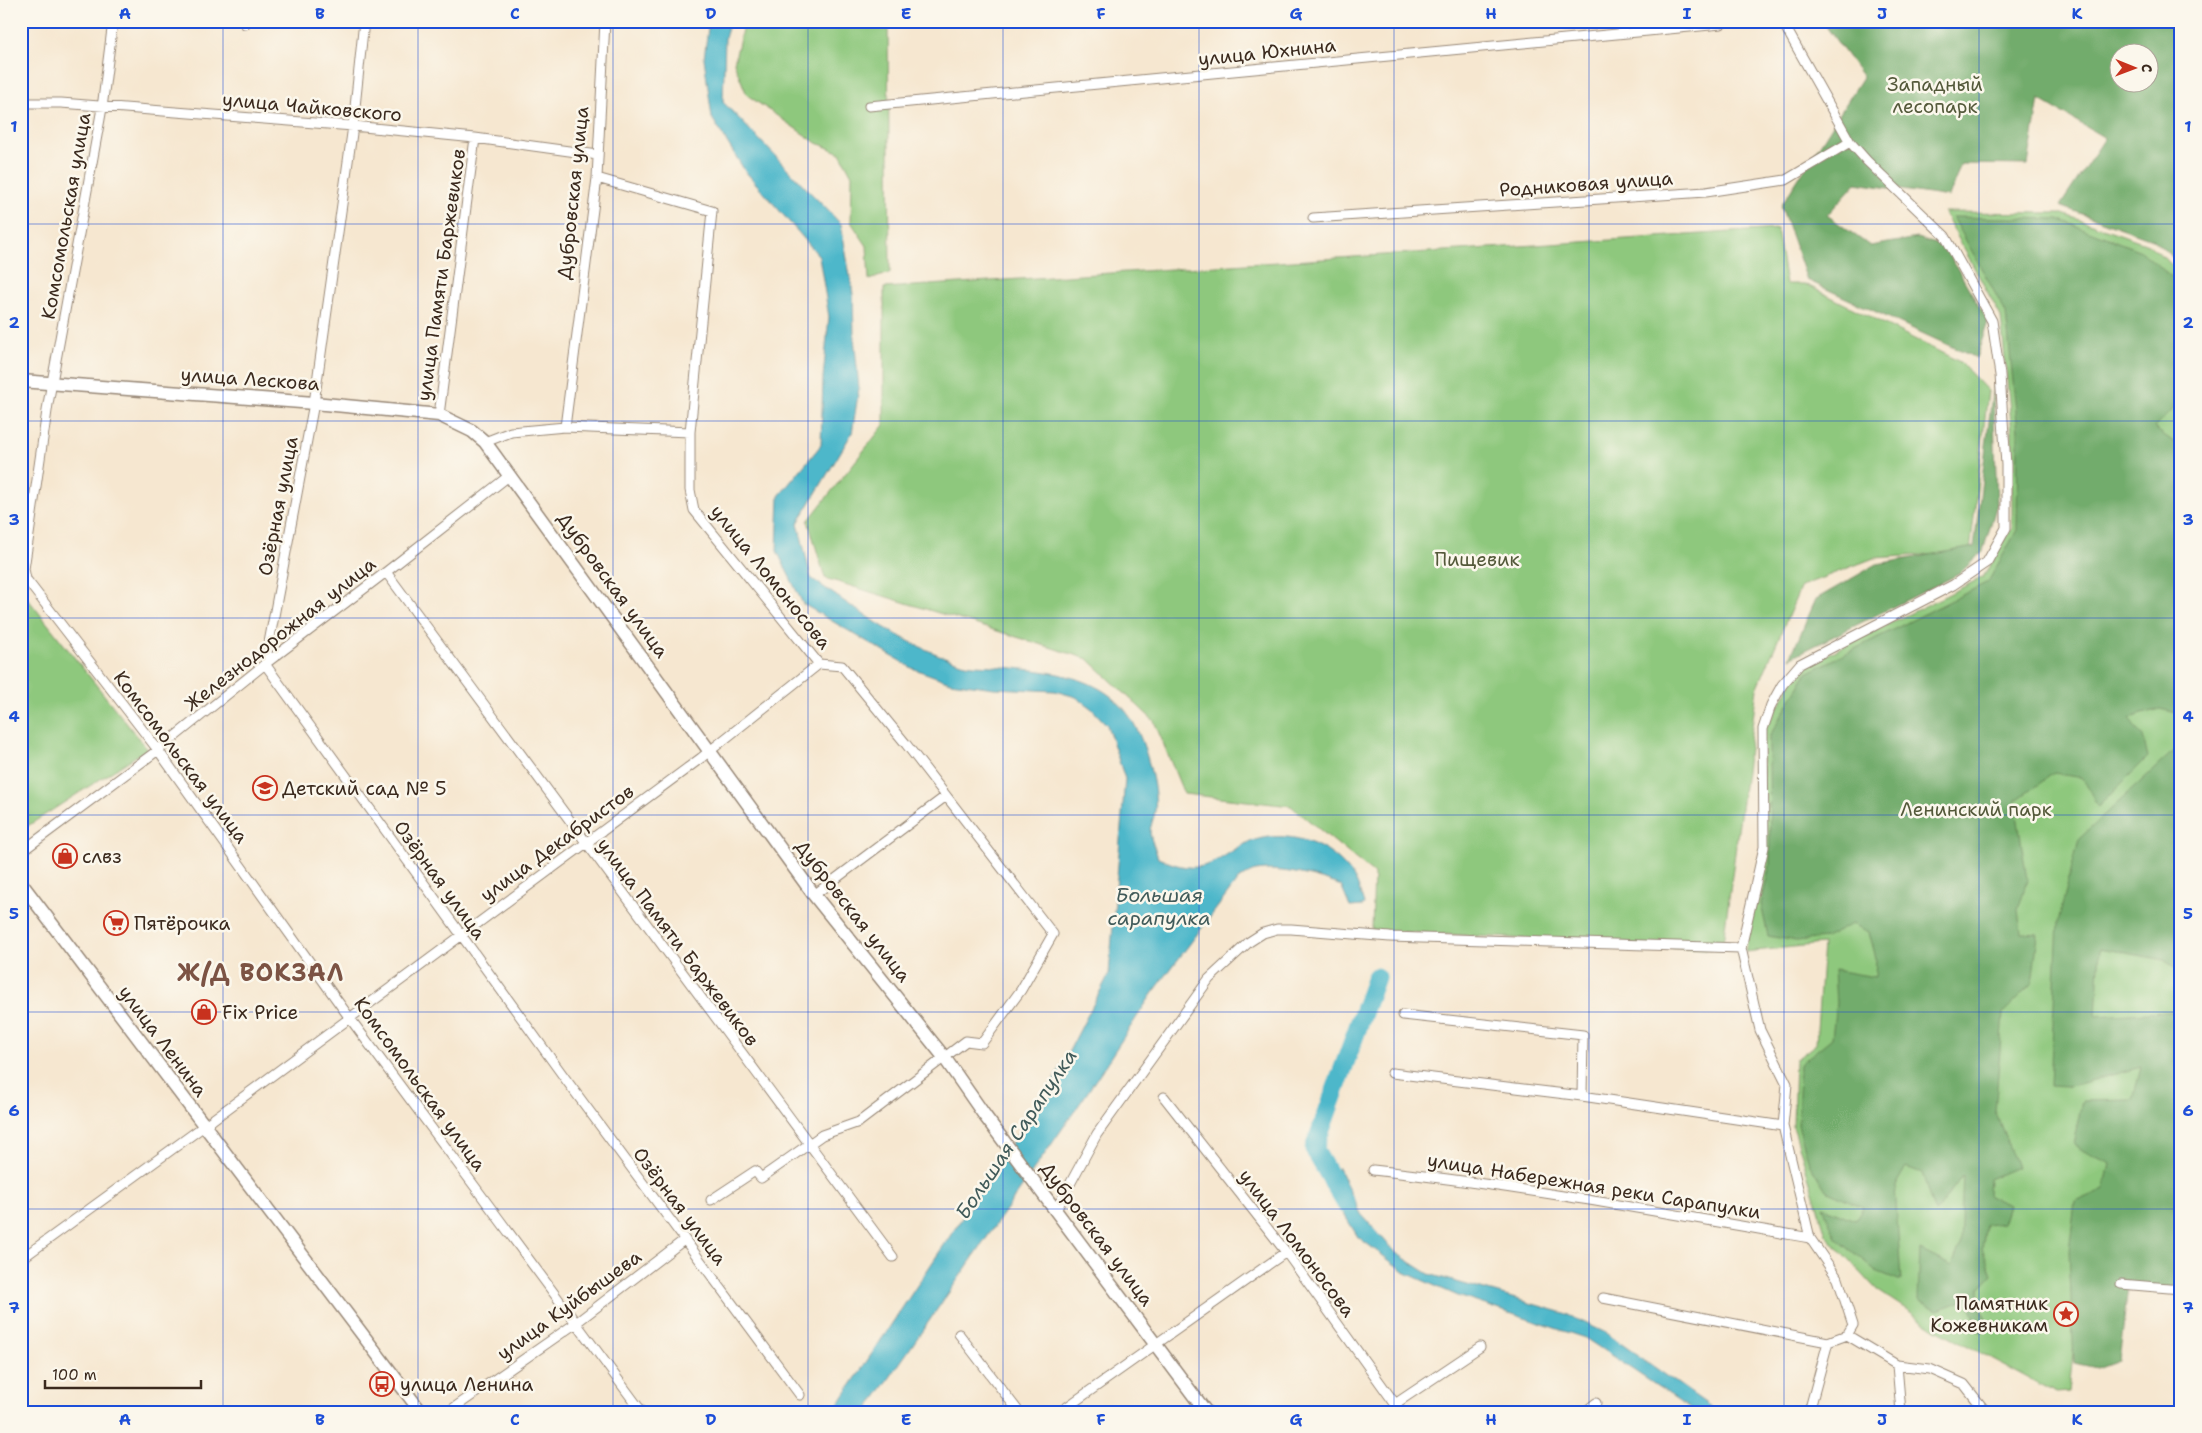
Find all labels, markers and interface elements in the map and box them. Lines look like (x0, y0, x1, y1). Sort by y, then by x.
text: A (119, 3, 131, 24)
text: B (315, 3, 325, 24)
text: C (510, 3, 520, 24)
text: D (705, 3, 717, 24)
text: E (901, 3, 911, 24)
text: F (1096, 3, 1106, 24)
text: G (1290, 3, 1303, 24)
text: H (1485, 3, 1497, 24)
text: I (1683, 3, 1692, 24)
text: J (1877, 3, 1887, 24)
text: K (2072, 3, 2083, 24)
street label: улица Юхнина (1197, 32, 1337, 72)
north arrow (2110, 42, 2160, 92)
text: С (2138, 64, 2156, 73)
park label: Западный лесопарк (1887, 72, 1983, 119)
street label: улица Чайковского (221, 87, 403, 127)
street label: Дубровская улица (551, 105, 595, 281)
street label: Комсомольская улица (35, 110, 97, 321)
text: 1 (10, 116, 18, 137)
text: 1 (2184, 116, 2192, 137)
street label: улица Памяти Баржевиков (411, 147, 471, 403)
street label: Родниковая улица (1498, 165, 1674, 203)
text: 2 (8, 312, 20, 333)
text: 2 (2182, 312, 2194, 333)
street label: улица Лескова (180, 362, 320, 396)
street label: Озёрная улица (252, 434, 304, 578)
street label: улица Ломоносова (705, 500, 837, 655)
street label: Дубровская улица (552, 507, 674, 663)
text: 3 (8, 509, 20, 530)
text: 3 (2182, 509, 2194, 530)
park label: Пищевик (1434, 547, 1520, 572)
street label: Железнодорожная улица (179, 551, 381, 717)
street label: Комсомольская улица (108, 666, 254, 848)
text: 4 (8, 706, 20, 727)
text: 4 (2182, 706, 2194, 727)
school or university icon: Детский сад № 5 (252, 775, 278, 801)
place label: Детский сад № 5 (282, 776, 447, 801)
street label: улица Декабристов (475, 779, 639, 907)
park label: Ленинский парк (1900, 797, 2052, 822)
street label: Озёрная улица (388, 815, 492, 945)
street label: улица Памяти Баржевиков (591, 833, 765, 1051)
street label: Дубровская улица (790, 835, 917, 987)
shop icon: слвз (52, 843, 78, 869)
place label: слвз (82, 844, 122, 869)
water label: Большая сарапулка (1107, 882, 1211, 931)
text: 5 (9, 903, 19, 924)
text: 5 (2183, 903, 2193, 924)
supermarket icon: Пятёрочка (103, 910, 129, 936)
place label: Пятёрочка (134, 911, 230, 936)
district label: Ж/Д ВОКЗАЛ (177, 957, 345, 989)
street label: улица Ленина (113, 980, 213, 1102)
street label: Комсомольская улица (348, 992, 492, 1176)
shop icon: Fix Price (191, 999, 217, 1025)
place label: Fix Price (222, 1000, 298, 1025)
water label: Большая Сарапулка (949, 1044, 1083, 1224)
text: 6 (8, 1100, 20, 1121)
text: 6 (2182, 1100, 2194, 1121)
street label: Озёрная улица (627, 1142, 733, 1270)
street label: улица Набережная реки Сарапулки (1425, 1147, 1763, 1225)
street label: Дубровская улица (1035, 1157, 1160, 1311)
street label: улица Ломоносова (1233, 1164, 1361, 1322)
street label: улица Куйбышева (492, 1244, 646, 1366)
place label: Памятник Кожевникам (1930, 1291, 2048, 1338)
text: 7 (8, 1297, 20, 1318)
text: 7 (2182, 1297, 2194, 1318)
place icon: Памятник Кожевникам (2053, 1301, 2079, 1327)
scale bar (45, 1358, 201, 1390)
text: 100 m (52, 1365, 97, 1385)
bus stop icon: улица Ленина (369, 1371, 395, 1397)
place label: улица Ленина (400, 1372, 534, 1397)
text: A (119, 1409, 131, 1430)
text: B (315, 1409, 325, 1430)
text: C (510, 1409, 520, 1430)
text: D (705, 1409, 717, 1430)
text: E (901, 1409, 911, 1430)
text: F (1096, 1409, 1106, 1430)
text: G (1290, 1409, 1303, 1430)
text: H (1485, 1409, 1497, 1430)
text: I (1683, 1409, 1692, 1430)
text: J (1877, 1409, 1887, 1430)
text: K (2072, 1409, 2083, 1430)

